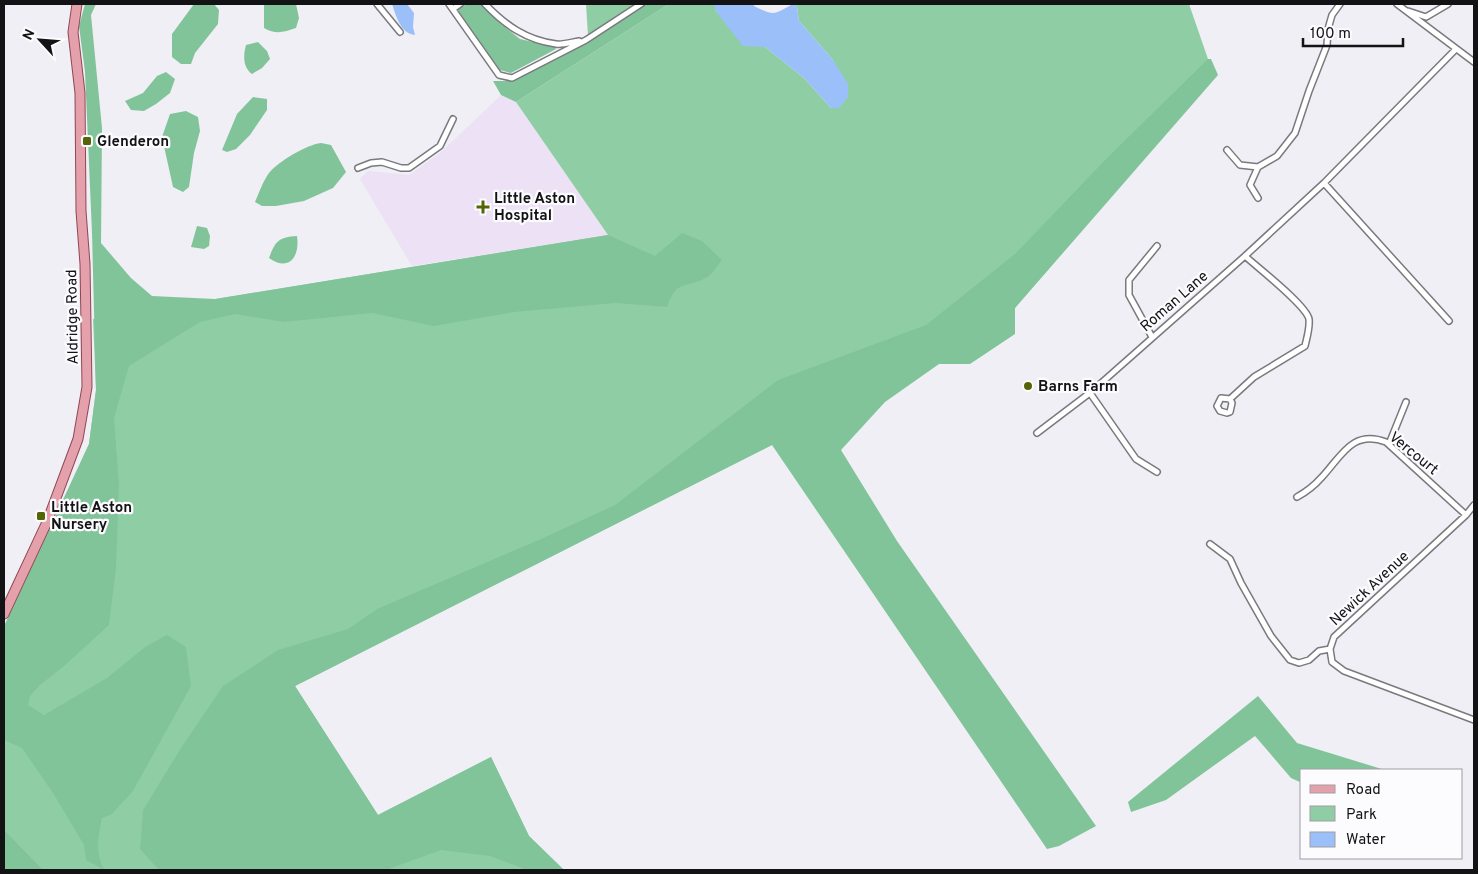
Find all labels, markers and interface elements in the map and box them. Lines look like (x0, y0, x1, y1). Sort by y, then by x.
north arrow (15, 15, 65, 65)
scale bar (1303, 15, 1403, 47)
text: 100 m (1310, 25, 1351, 44)
text: N (20, 27, 40, 43)
place label: Glenderon (97, 133, 169, 152)
marker: Glenderon (81, 135, 93, 147)
place label: Little Aston Hospital (494, 190, 575, 226)
marker: Little Aston Hospital (476, 200, 490, 214)
street label: Roman Lane (1137, 267, 1213, 337)
street label: Aldridge Road (63, 269, 84, 365)
place label: Barns Farm (1038, 378, 1118, 397)
marker: Barns Farm (1022, 380, 1034, 392)
street label: Vercourt (1384, 428, 1442, 480)
place label: Little Aston Nursery (51, 499, 132, 535)
marker: Little Aston Nursery (35, 510, 47, 522)
street label: Newick Avenue (1326, 547, 1414, 631)
legend (1300, 769, 1463, 859)
text: Road (1346, 781, 1381, 800)
text: Park (1346, 806, 1377, 825)
text: Water (1346, 831, 1386, 850)

